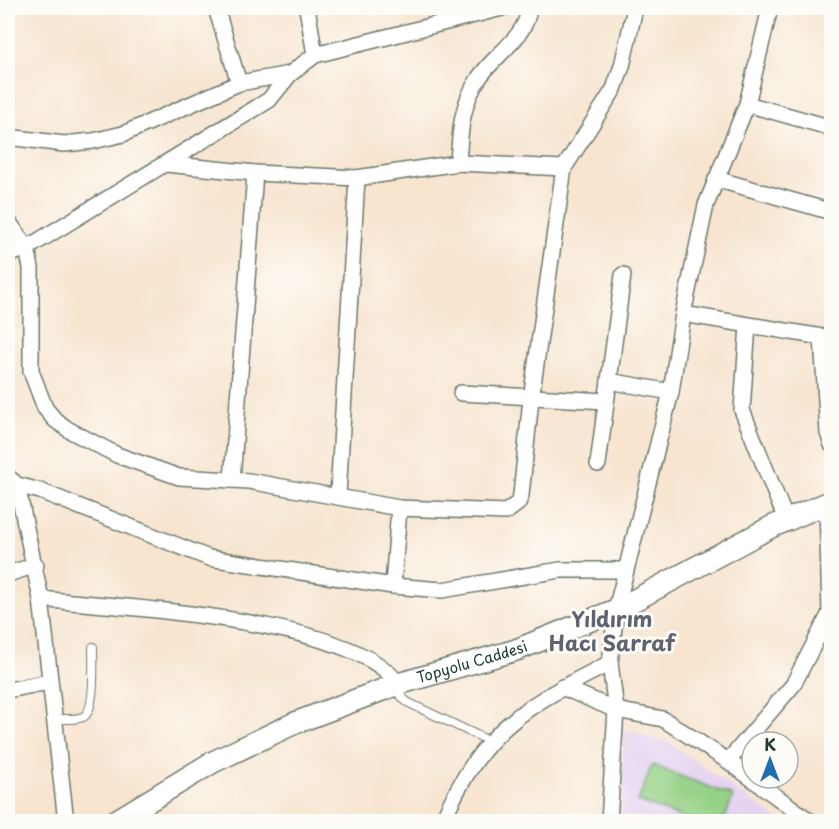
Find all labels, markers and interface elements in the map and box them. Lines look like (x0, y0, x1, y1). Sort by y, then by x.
district label: Yıldırım Hacı Sarraf (549, 602, 677, 658)
street label: Topyolu Caddesi (414, 634, 530, 688)
north arrow (740, 730, 800, 790)
text: K (764, 732, 776, 756)

